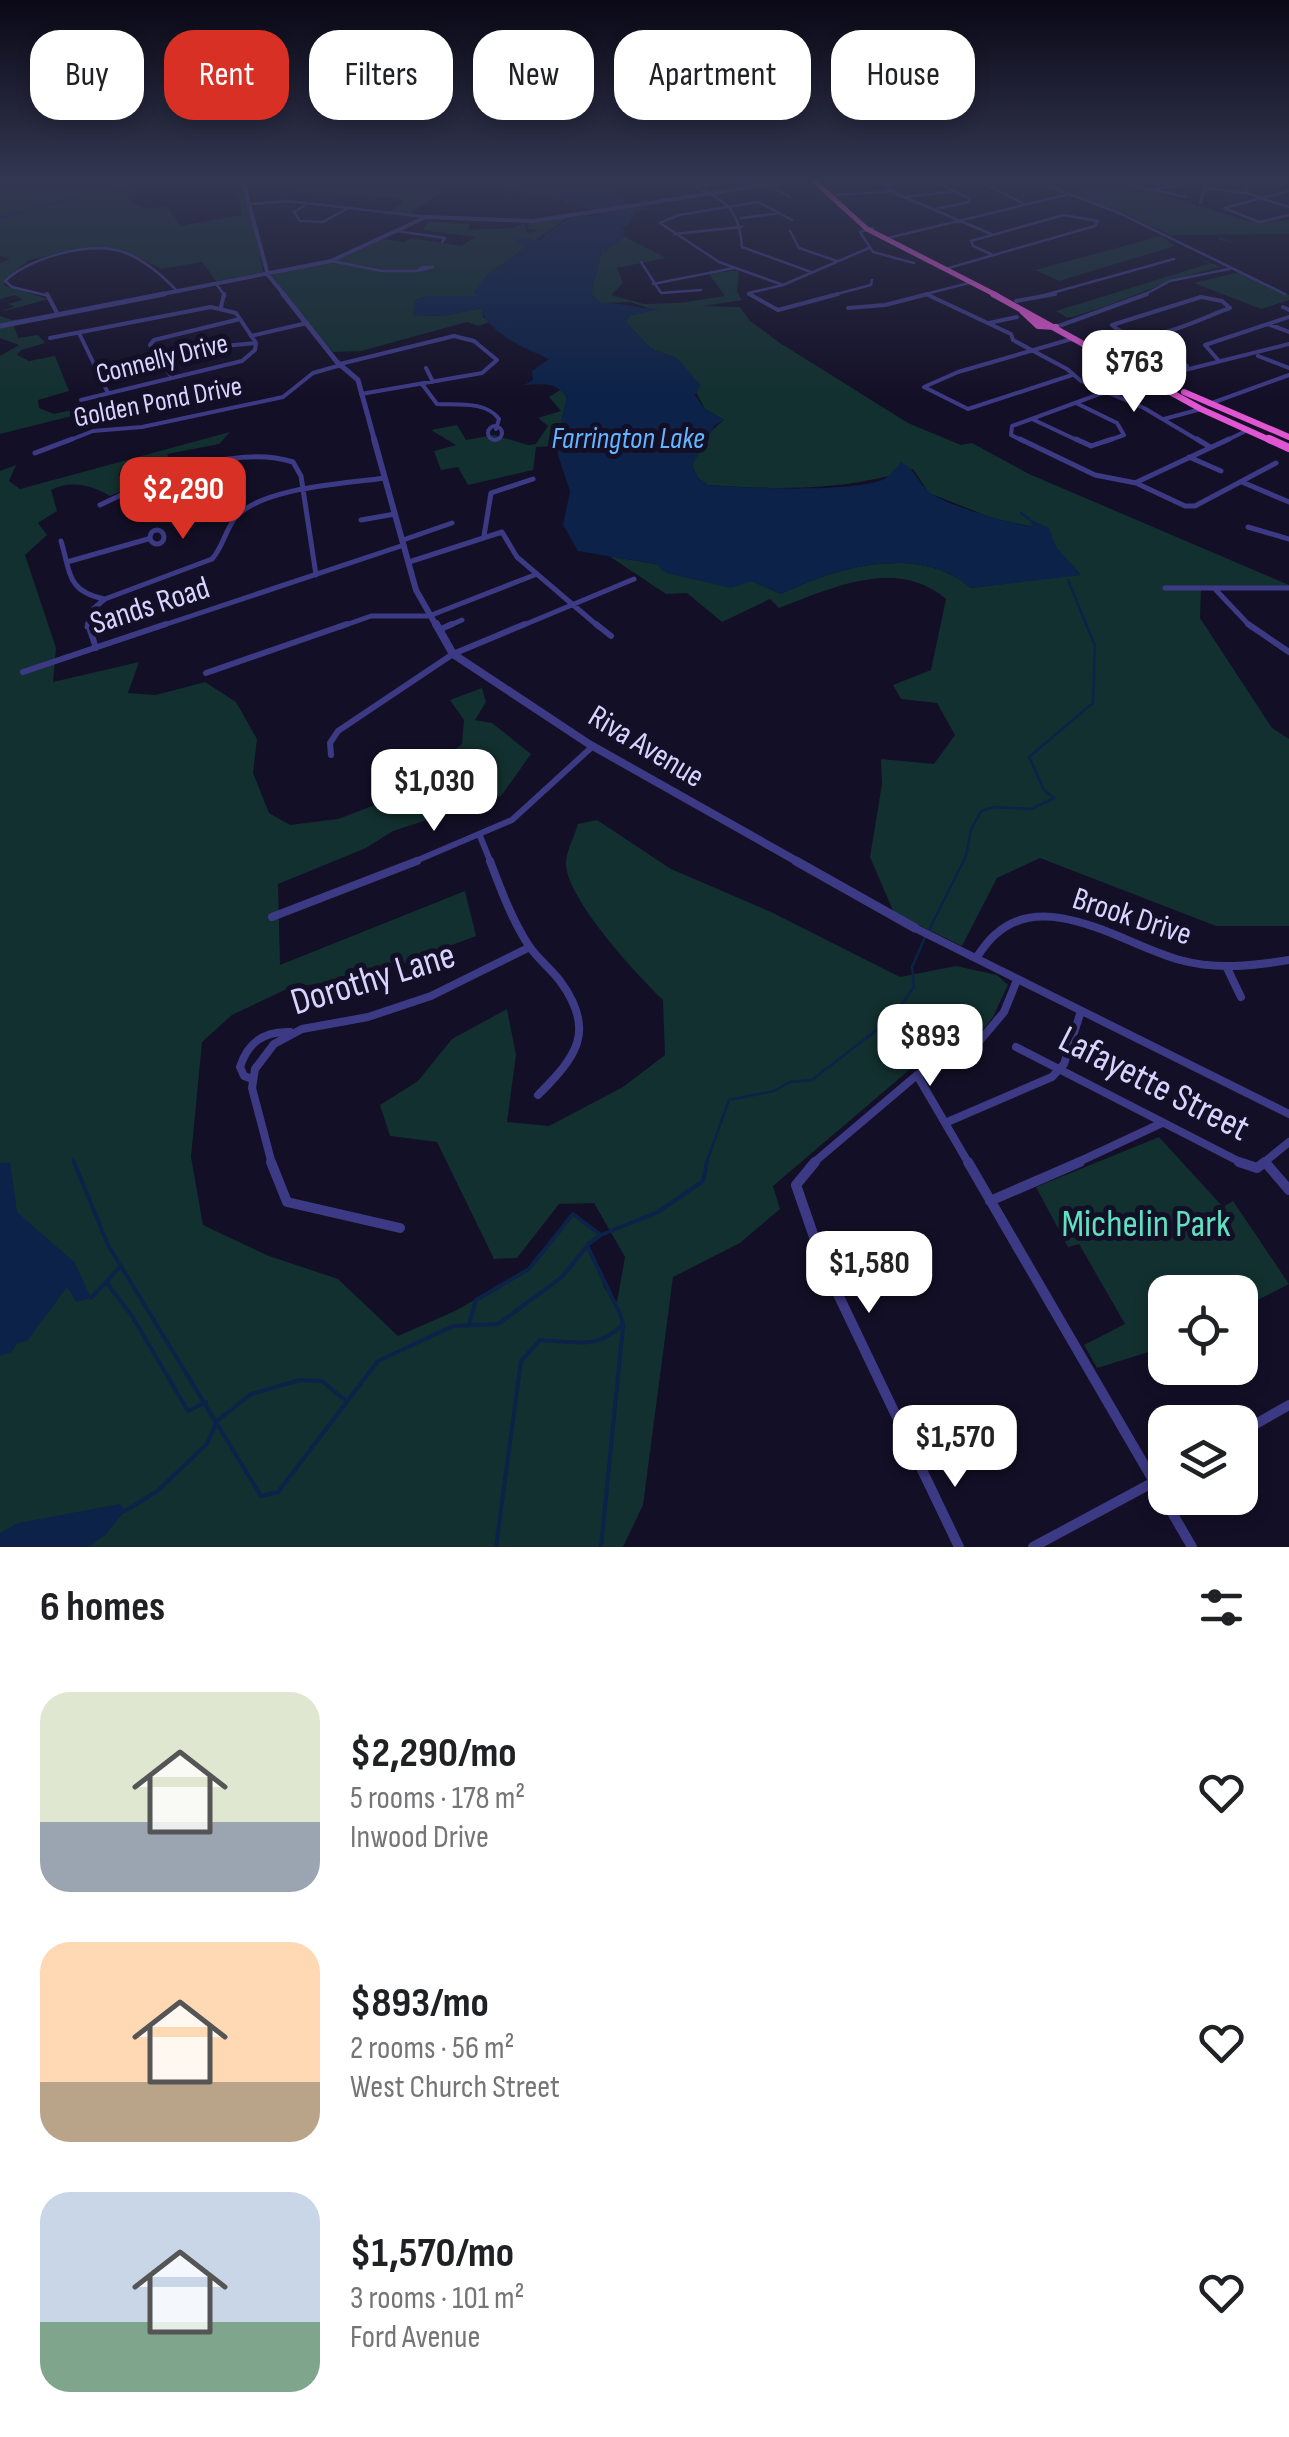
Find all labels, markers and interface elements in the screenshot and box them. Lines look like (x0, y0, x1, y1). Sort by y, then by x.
chip: Buy (30, 30, 144, 120)
chip: Rent (164, 30, 289, 120)
chip: Filters (309, 30, 453, 120)
chip: New (473, 30, 594, 120)
chip: Apartment (614, 30, 811, 120)
chip: House (831, 30, 975, 120)
street label: Connelly Drive (93, 327, 231, 391)
pin: $763 (1075, 330, 1193, 415)
text: $763 (1104, 343, 1164, 382)
street label: Golden Pond Drive (71, 370, 245, 434)
water label: Farrington Lake (551, 421, 705, 457)
pin: $2,290 (102, 457, 264, 542)
text: $2,290 (142, 470, 224, 509)
street label: Sands Road (86, 568, 214, 644)
street label: Riva Avenue (581, 697, 711, 797)
pin: $1,030 (353, 749, 515, 834)
text: $1,030 (393, 762, 475, 801)
street label: Brook Drive (1068, 880, 1196, 954)
street label: Dorothy Lane (286, 933, 460, 1025)
pin: $893 (871, 1004, 989, 1089)
text: $893 (900, 1017, 960, 1056)
street label: Lafayette Street (1051, 1017, 1257, 1151)
park label: Michelin Park (1061, 1202, 1231, 1247)
pin: $1,580 (788, 1231, 950, 1316)
text: $1,580 (828, 1244, 910, 1283)
map controls (1148, 1275, 1258, 1515)
button: locate (1148, 1275, 1258, 1385)
pin: $1,570 (874, 1405, 1036, 1490)
button: layers (1148, 1405, 1258, 1515)
text: $1,570 (915, 1418, 995, 1457)
icon: filters (1194, 1580, 1249, 1635)
text: 6 homes (40, 1582, 165, 1633)
text: $2,290/mo (350, 1728, 517, 1779)
icon: home (120, 1732, 240, 1852)
icon: heart (1194, 1765, 1249, 1820)
text: 5 rooms · 178 m² (350, 1779, 525, 1818)
text: Inwood Drive (350, 1818, 489, 1857)
text: $893/mo (350, 1978, 489, 2029)
icon: home (120, 1982, 240, 2102)
icon: heart (1194, 2015, 1249, 2070)
text: 2 rooms · 56 m² (350, 2029, 515, 2068)
text: West Church Street (350, 2068, 560, 2107)
text: $1,570/mo (350, 2228, 514, 2279)
icon: home (120, 2232, 240, 2352)
icon: heart (1194, 2265, 1249, 2320)
text: 3 rooms · 101 m² (350, 2279, 525, 2318)
text: Ford Avenue (350, 2318, 480, 2357)

